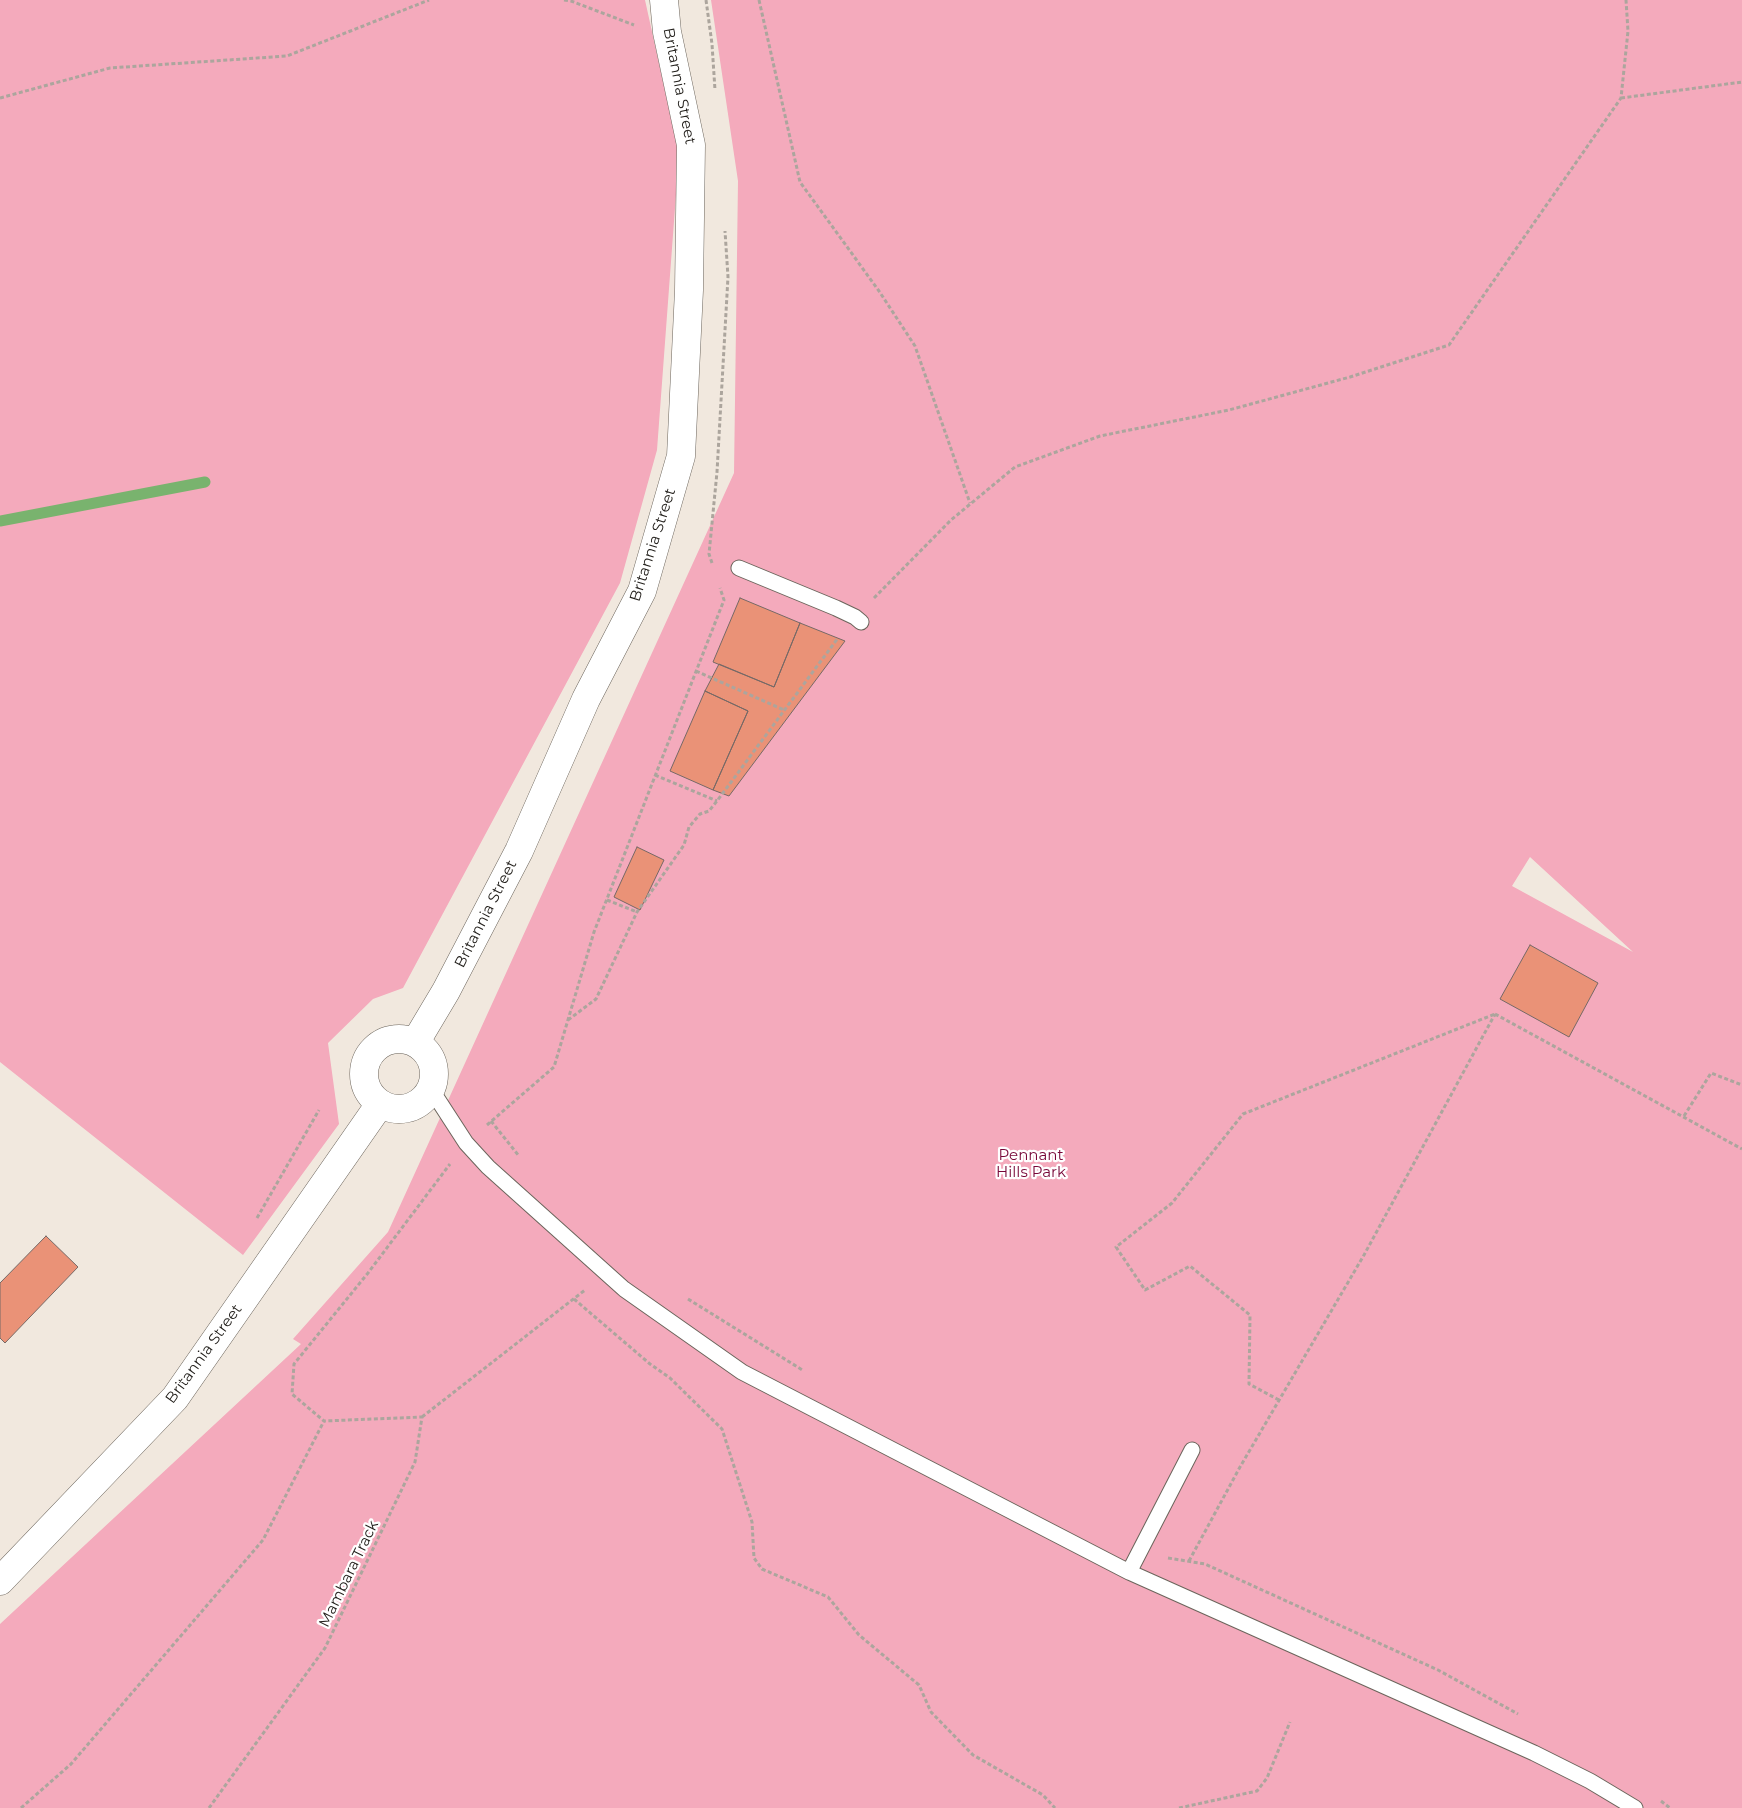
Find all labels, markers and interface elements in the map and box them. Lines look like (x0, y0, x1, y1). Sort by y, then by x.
street label: Britannia Street (659, 26, 699, 146)
street label: Britannia Street (626, 486, 680, 604)
street label: Britannia Street (451, 857, 521, 971)
park label: Pennant Hills Park (996, 1147, 1066, 1182)
street label: Britannia Street (162, 1301, 246, 1407)
street label: Mambara Track (315, 1518, 383, 1630)

